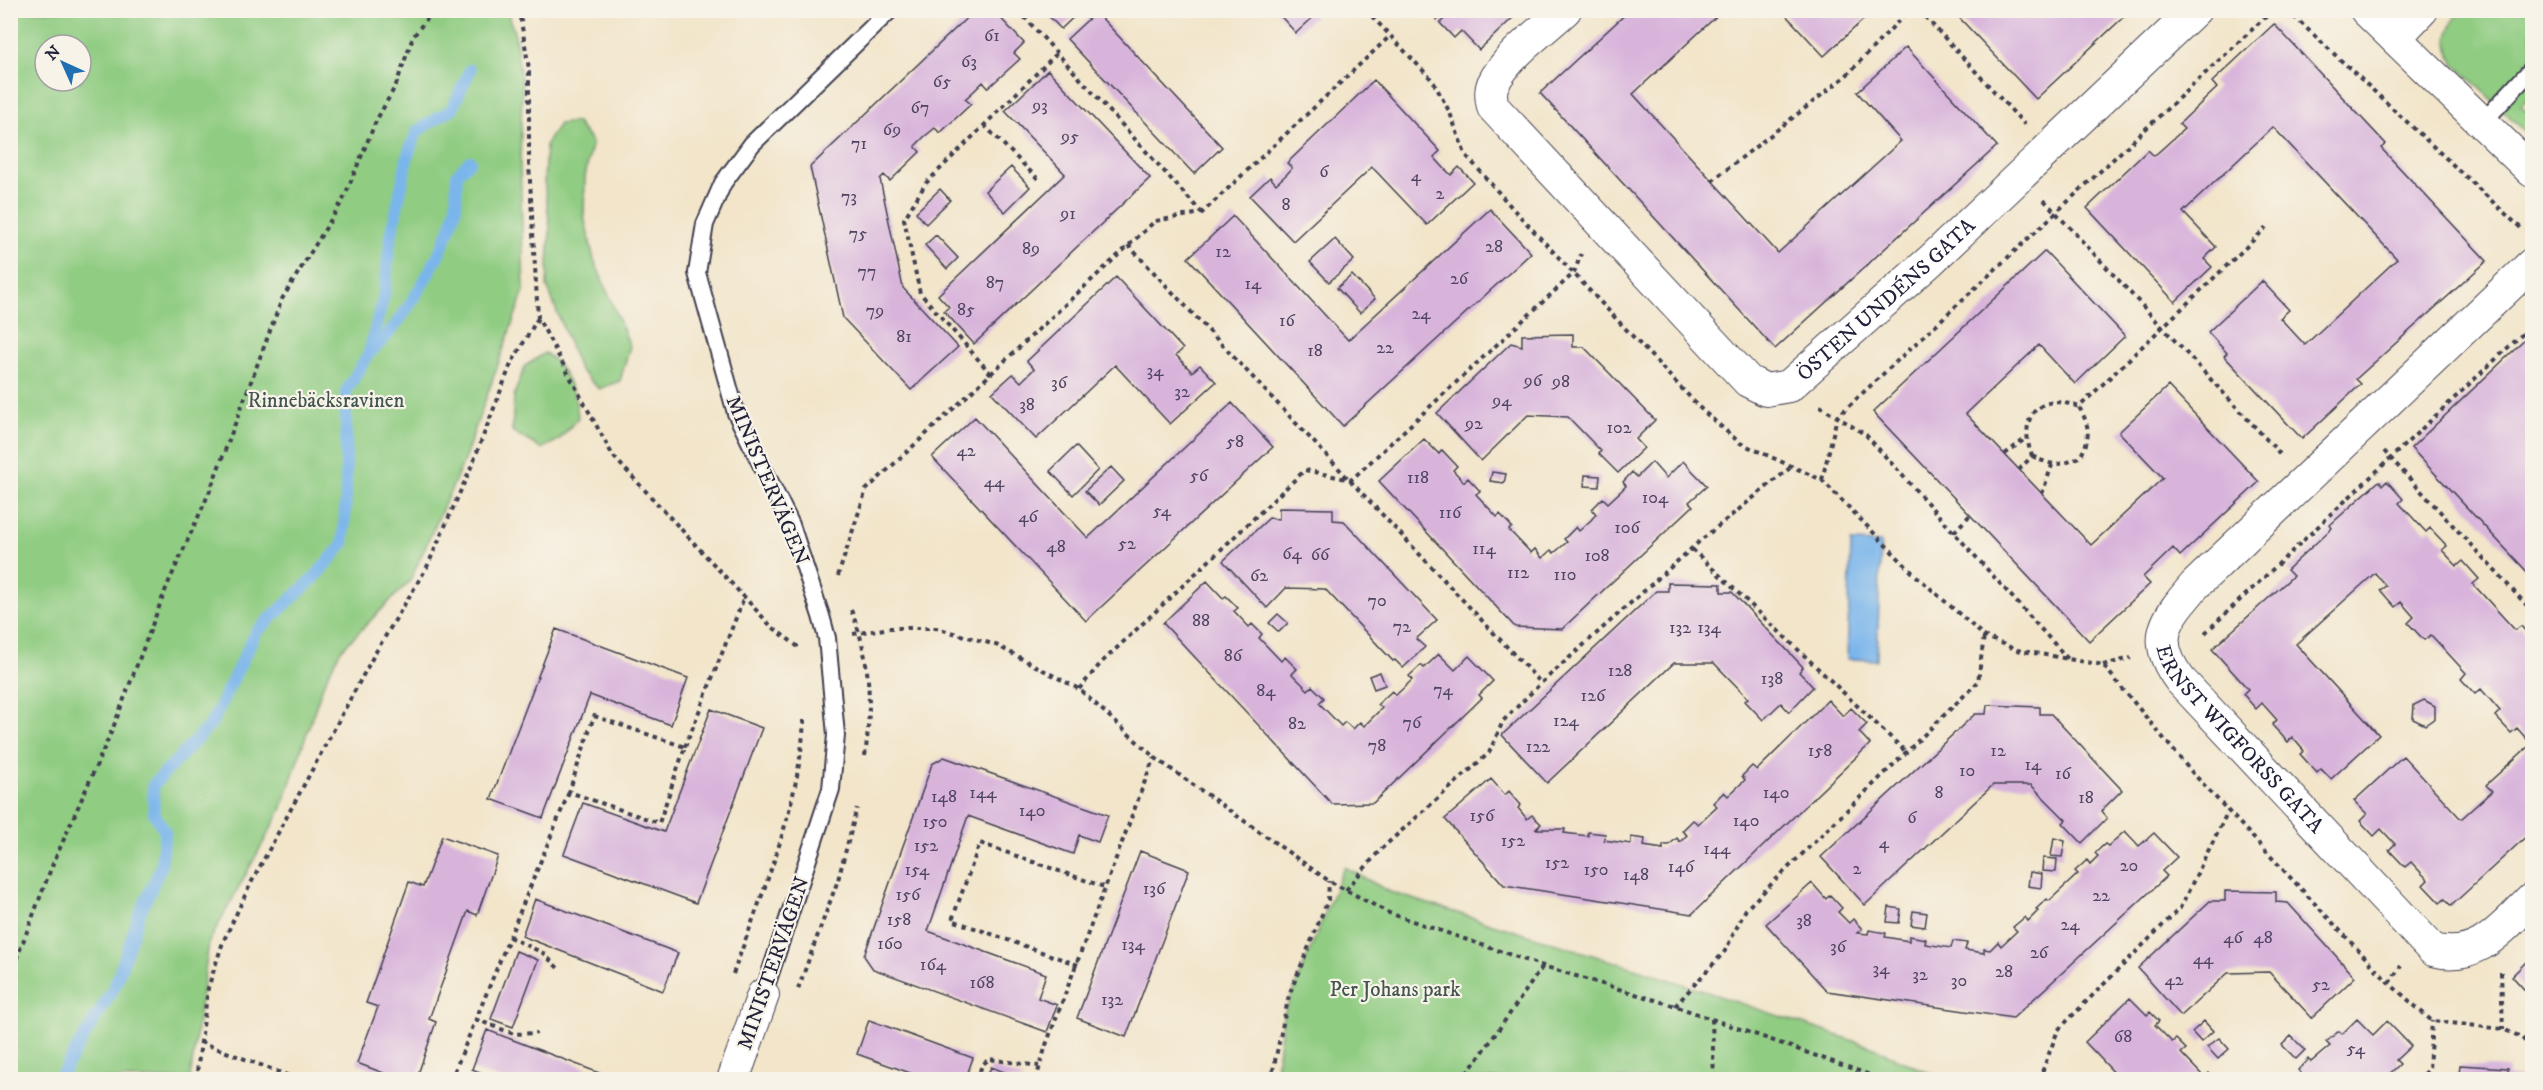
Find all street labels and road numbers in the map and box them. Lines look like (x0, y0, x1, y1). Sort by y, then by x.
street label: ÖSTEN UNDÉNS GATA (1791, 213, 1982, 387)
street label: MINISTERVÄGEN (720, 391, 815, 569)
street label: ERNST WIGFORSS GATA (2150, 642, 2329, 840)
street label: MINISTERVÄGEN (731, 873, 816, 1053)

